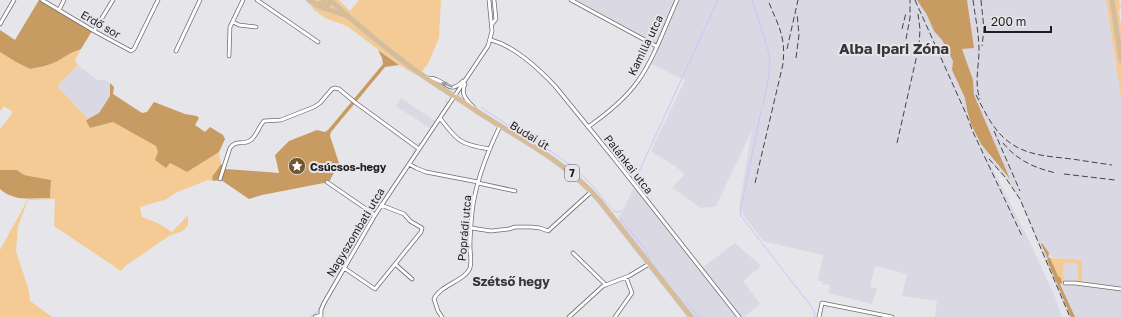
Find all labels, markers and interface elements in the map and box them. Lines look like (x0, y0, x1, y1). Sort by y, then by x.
street label: Erdő sor (79, 7, 124, 41)
scale bar (985, 8, 1051, 34)
street label: Kamilla utca (625, 13, 665, 77)
text: 200 m (991, 14, 1026, 29)
district label: Alba Ipari Zóna (839, 39, 949, 57)
one-way arrow (441, 81, 453, 87)
street label: Budai út (508, 118, 552, 152)
street label: Palánkai utca (602, 132, 656, 196)
place icon: Csúcsos-hegy (287, 156, 307, 176)
place label: Csúcsos-hegy (310, 160, 387, 173)
road number: 7 (565, 165, 579, 181)
street label: Nagyszombati utca (323, 185, 387, 279)
street label: Poprádi utca (455, 194, 473, 262)
district label: Szétső hegy (472, 273, 550, 289)

